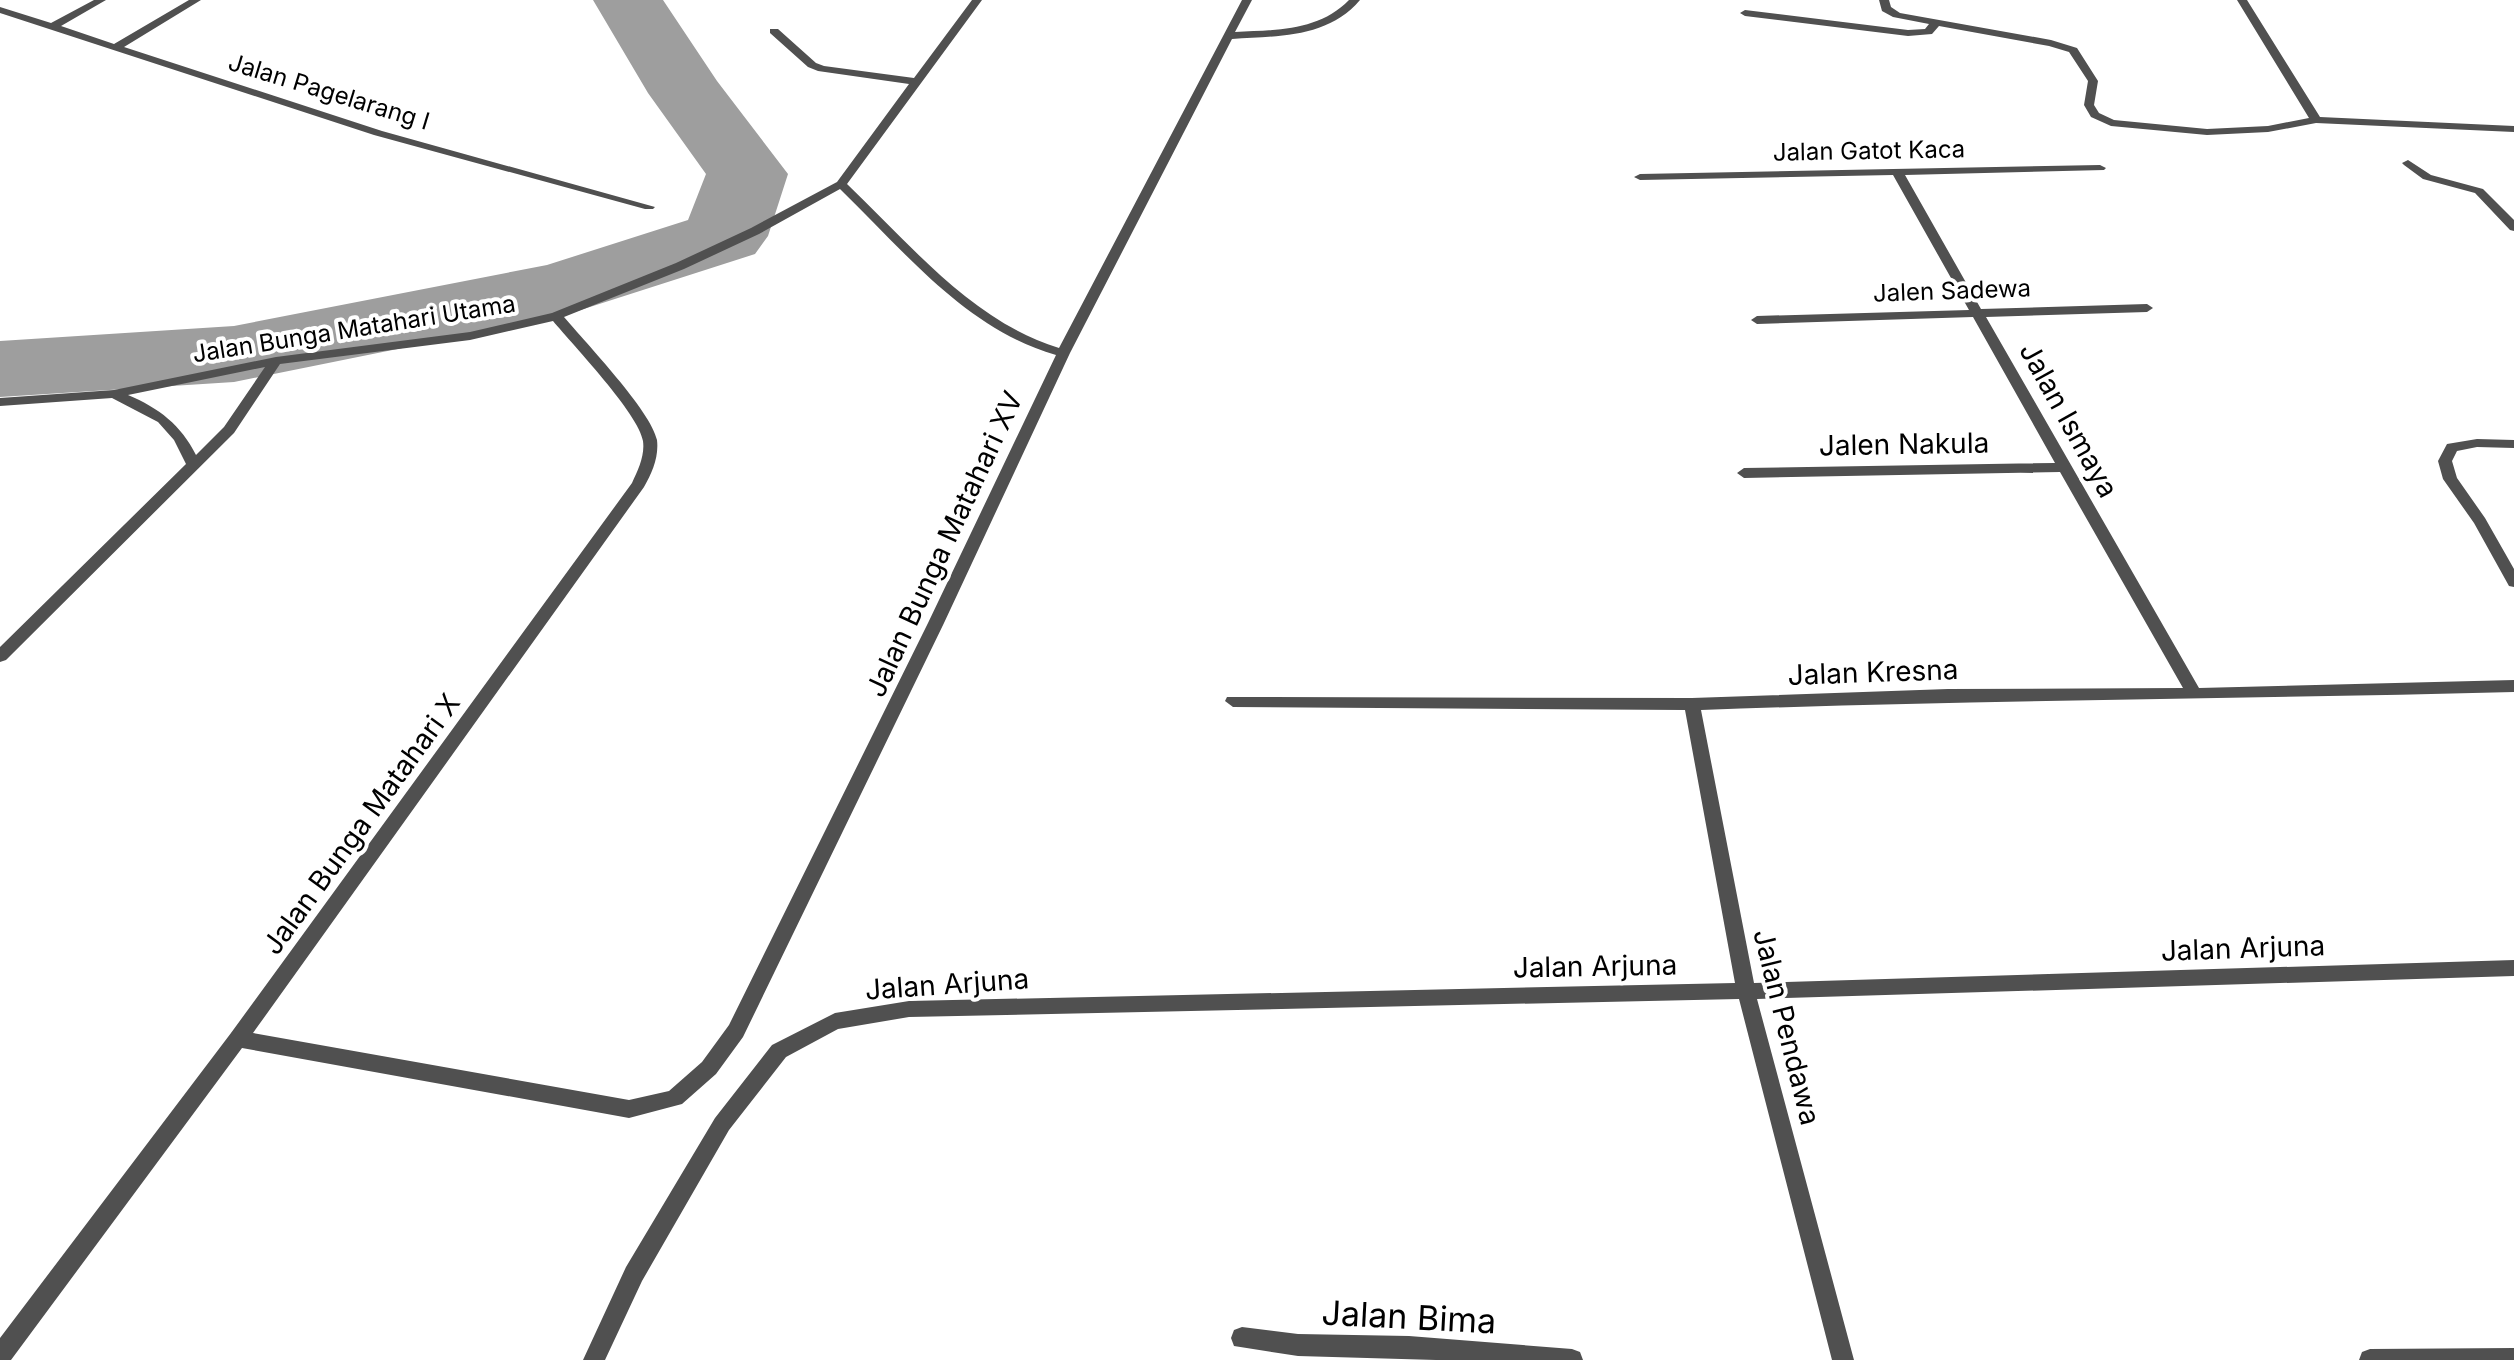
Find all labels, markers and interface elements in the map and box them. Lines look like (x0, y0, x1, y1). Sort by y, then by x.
street label: Jalan Pagelarang I (225, 47, 433, 136)
street label: Jalan Gatot Kaca (1773, 134, 1965, 167)
street label: Jalen Sadewa (1872, 273, 2032, 308)
street label: Jalan Bunga Matahari Utama (190, 289, 517, 368)
street label: Jalan Ismaya (2012, 336, 2126, 504)
street label: Jalan Bunga Matahari XV (858, 386, 1030, 702)
street label: Jalen Nakula (1818, 426, 1990, 462)
street label: Jalan Kresna (1787, 652, 1959, 692)
street label: Jalan Bunga Matahari X (255, 687, 467, 961)
street label: Jalan Pendawa (1746, 926, 1828, 1128)
street label: Jalan Arjuna (2160, 928, 2326, 968)
street label: Jalan Arjuna (1512, 948, 1678, 984)
street label: Jalan Arjuna (864, 961, 1030, 1007)
street label: Jalan Bima (1321, 1291, 1497, 1342)

